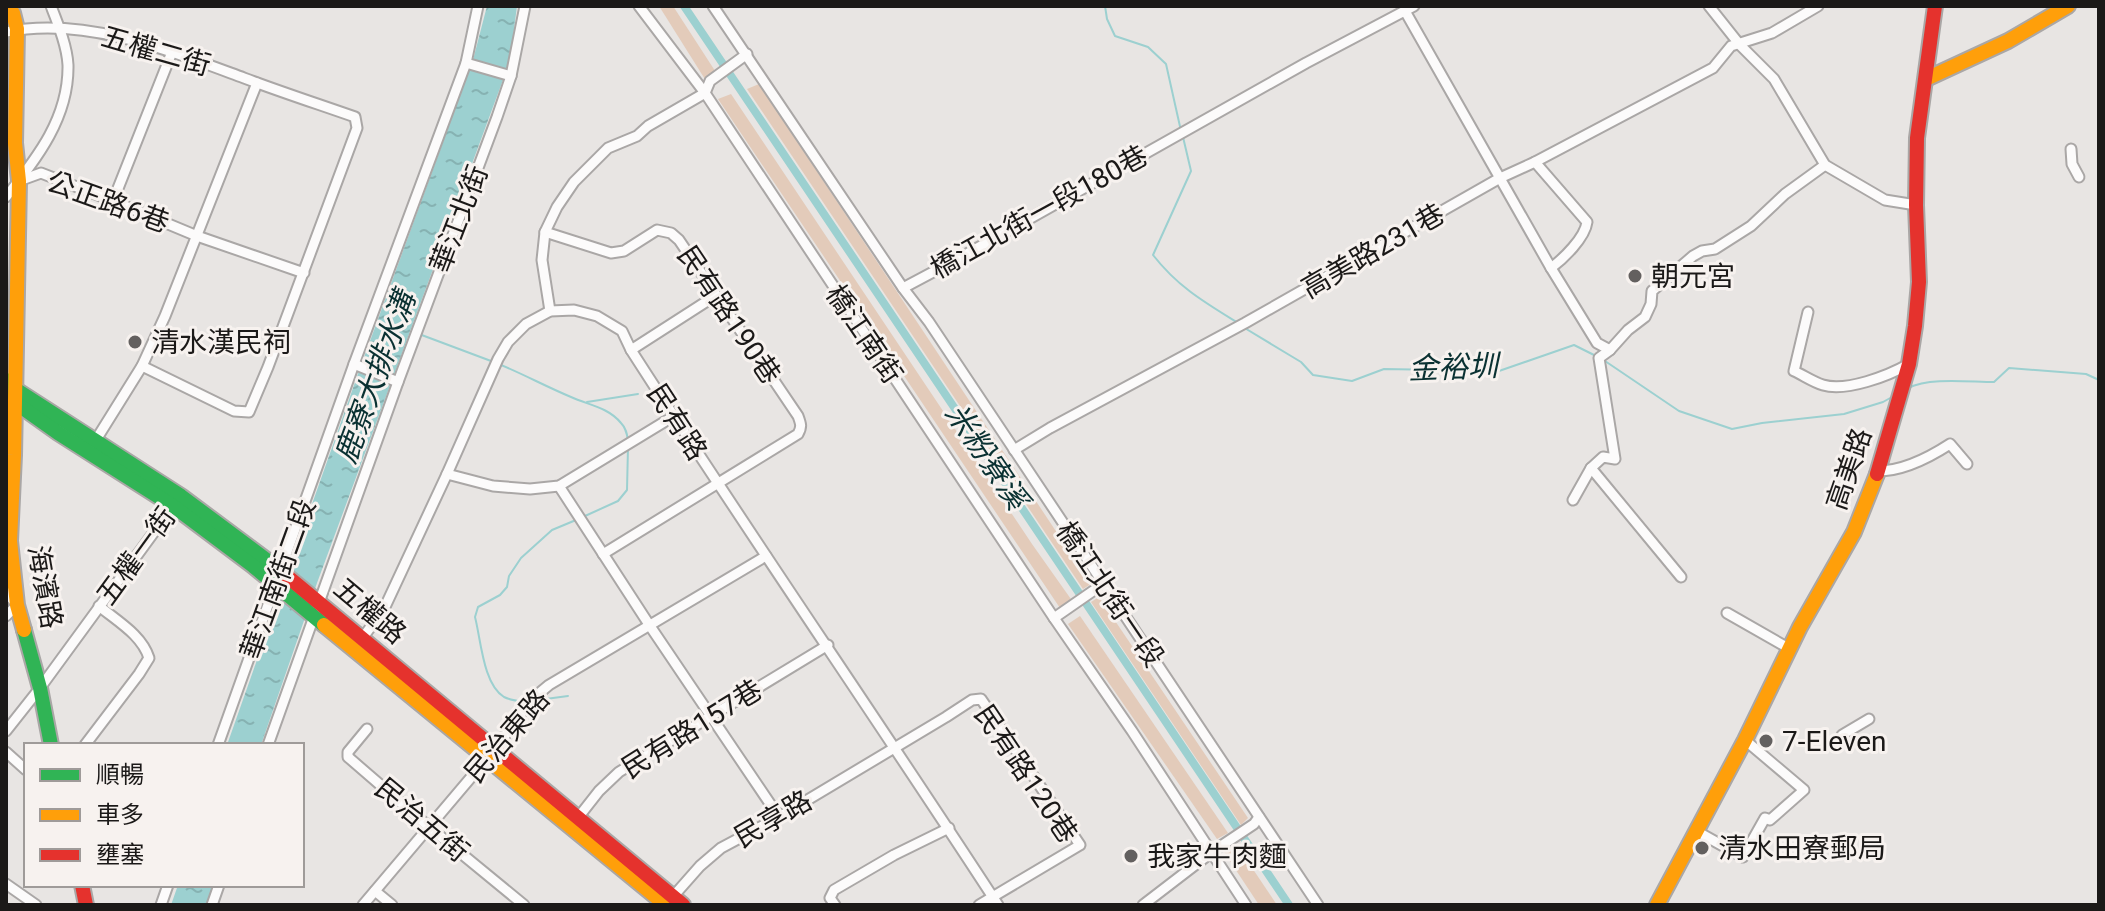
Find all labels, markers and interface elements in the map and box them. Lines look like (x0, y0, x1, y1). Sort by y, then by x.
street label: 五權二街 (98, 20, 214, 82)
street label: 橋江北街一段180巷 (925, 139, 1153, 285)
street label: 華江北街 (424, 161, 494, 277)
street label: 公正路6巷 (42, 165, 174, 239)
street label: 高美路231巷 (1296, 197, 1450, 305)
street label: 民有路190巷 (671, 240, 787, 390)
place label: 朝元宮 (1651, 260, 1735, 293)
marker: 朝元宮 (1626, 267, 1644, 285)
street label: 橋江南街 (819, 278, 909, 390)
water label: 鹿寮大排水溝 (328, 283, 424, 468)
place label: 清水漢民祠 (151, 326, 291, 359)
marker: 清水漢民祠 (126, 333, 144, 351)
water label: 金裕圳 (1407, 348, 1503, 386)
street label: 民有路 (640, 378, 714, 466)
water label: 米粉寮溪 (939, 396, 1037, 519)
street label: 高美路 (1820, 424, 1878, 514)
street label: 華江南街二段 (234, 494, 322, 664)
street label: 五權一街 (90, 501, 182, 611)
street label: 橋江北街一段 (1049, 515, 1171, 673)
street label: 海濱路 (21, 543, 69, 631)
street label: 五權路 (327, 571, 413, 651)
street label: 民有路157巷 (616, 673, 768, 785)
street label: 民治東路 (458, 683, 556, 789)
street label: 民有路120巷 (968, 699, 1084, 849)
place label: 7-Eleven (1782, 725, 1887, 758)
marker: 7-Eleven (1757, 732, 1775, 750)
legend (24, 743, 304, 887)
text: 順暢 (96, 761, 144, 789)
street label: 民治五街 (368, 771, 476, 869)
street label: 民享路 (728, 784, 818, 854)
text: 車多 (96, 801, 144, 829)
place label: 清水田寮郵局 (1718, 832, 1886, 865)
marker: 清水田寮郵局 (1693, 839, 1711, 857)
place label: 我家牛肉麵 (1147, 840, 1287, 873)
text: 壅塞 (96, 841, 144, 869)
marker: 我家牛肉麵 (1122, 847, 1140, 865)

